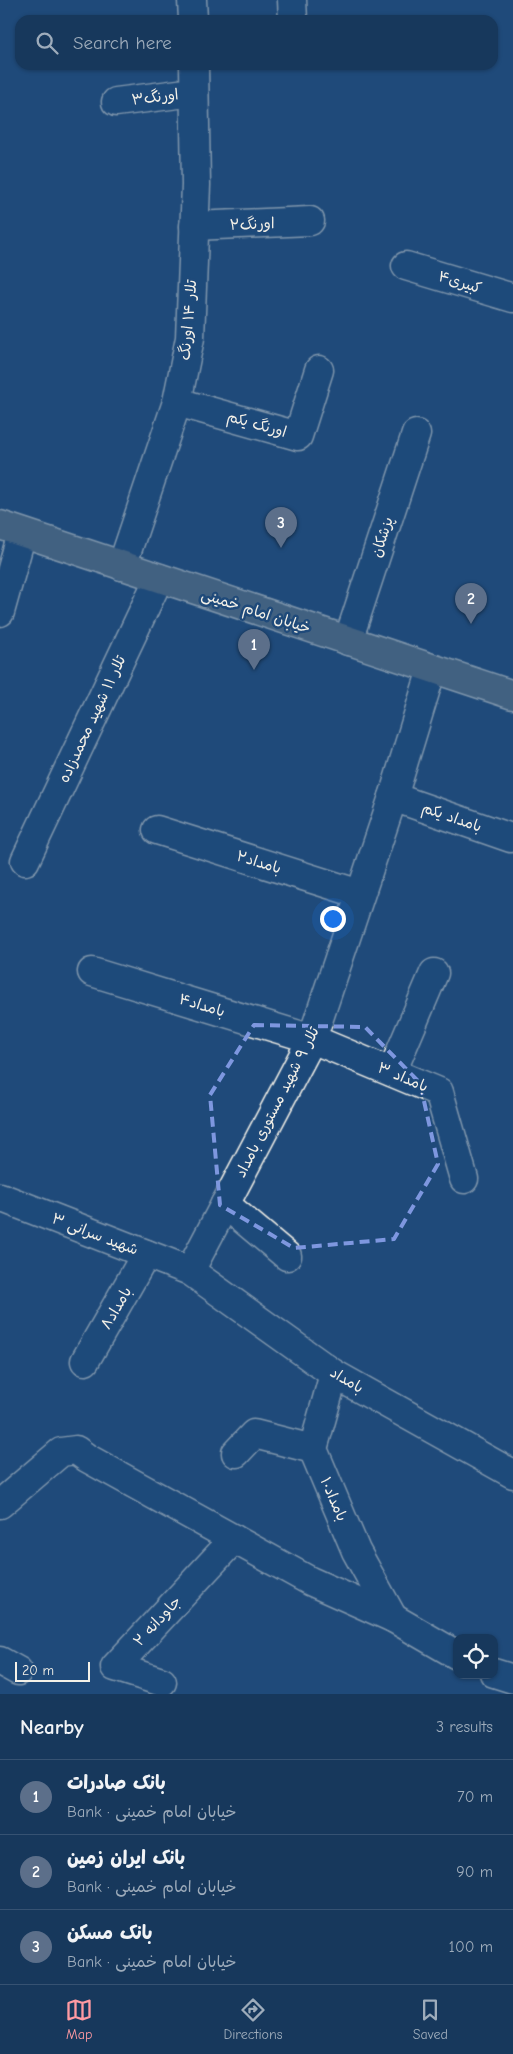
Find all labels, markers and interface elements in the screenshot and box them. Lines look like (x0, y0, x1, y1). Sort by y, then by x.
search box (15, 15, 498, 70)
icon: search (33, 29, 61, 57)
text: Search here (73, 32, 172, 54)
street label: اورنگ۳ (131, 85, 179, 109)
street label: اورنگ۲ (229, 214, 275, 234)
street label: کبیری۴ (436, 267, 484, 297)
street label: تلار ۱۴ اورنگ (176, 278, 201, 361)
street label: اورنگ یکم (224, 407, 289, 444)
pin: 3 (265, 507, 297, 548)
street label: پزشکان (367, 515, 398, 560)
pin: 2 (455, 583, 487, 624)
street label: خیابان امام خمینی (199, 585, 313, 639)
pin: 1 (238, 629, 270, 670)
street label: تلار ۱۱ شهید محمدزاده (55, 652, 130, 785)
street label: بامداد یکم (419, 798, 484, 838)
street label: بامداد۲ (234, 847, 284, 877)
your location (320, 906, 346, 932)
street label: بامداد۴ (177, 990, 227, 1020)
street label: تلار ۹ شهید مستوری بامداد (231, 1023, 323, 1180)
street label: بامداد ۳ (375, 1058, 431, 1096)
street label: شهید سرانی ۳ (49, 1209, 141, 1260)
street label: بامداد۸ (97, 1283, 135, 1333)
street label: بامداد (327, 1363, 367, 1397)
street label: بامداد۱۰ (317, 1474, 351, 1524)
street label: جاودانه ۲ (129, 1592, 185, 1650)
map controls (453, 1634, 498, 1679)
button: locate (453, 1634, 498, 1679)
scale bar (15, 1659, 90, 1682)
text: 20 m (22, 1662, 54, 1679)
text: Nearby (20, 1715, 84, 1739)
text: 3 results (436, 1718, 493, 1736)
text: بانک صادرات (67, 1772, 166, 1794)
text: 1 (33, 1788, 39, 1806)
text: 70 m (457, 1788, 493, 1806)
text: Bank · خیابان امام خمینی (67, 1803, 237, 1821)
text: بانک ایران زمین (67, 1847, 185, 1869)
text: 2 (32, 1863, 40, 1881)
text: 90 m (456, 1863, 493, 1881)
text: Bank · خیابان امام خمینی (67, 1878, 237, 1896)
text: بانک مسکن (67, 1922, 153, 1944)
text: 3 (32, 1938, 40, 1956)
text: 100 m (449, 1938, 493, 1956)
text: Bank · خیابان امام خمینی (67, 1953, 237, 1971)
tab: Map (65, 1996, 93, 2043)
tab: Directions (223, 1996, 283, 2043)
tab: Saved (413, 1996, 448, 2043)

